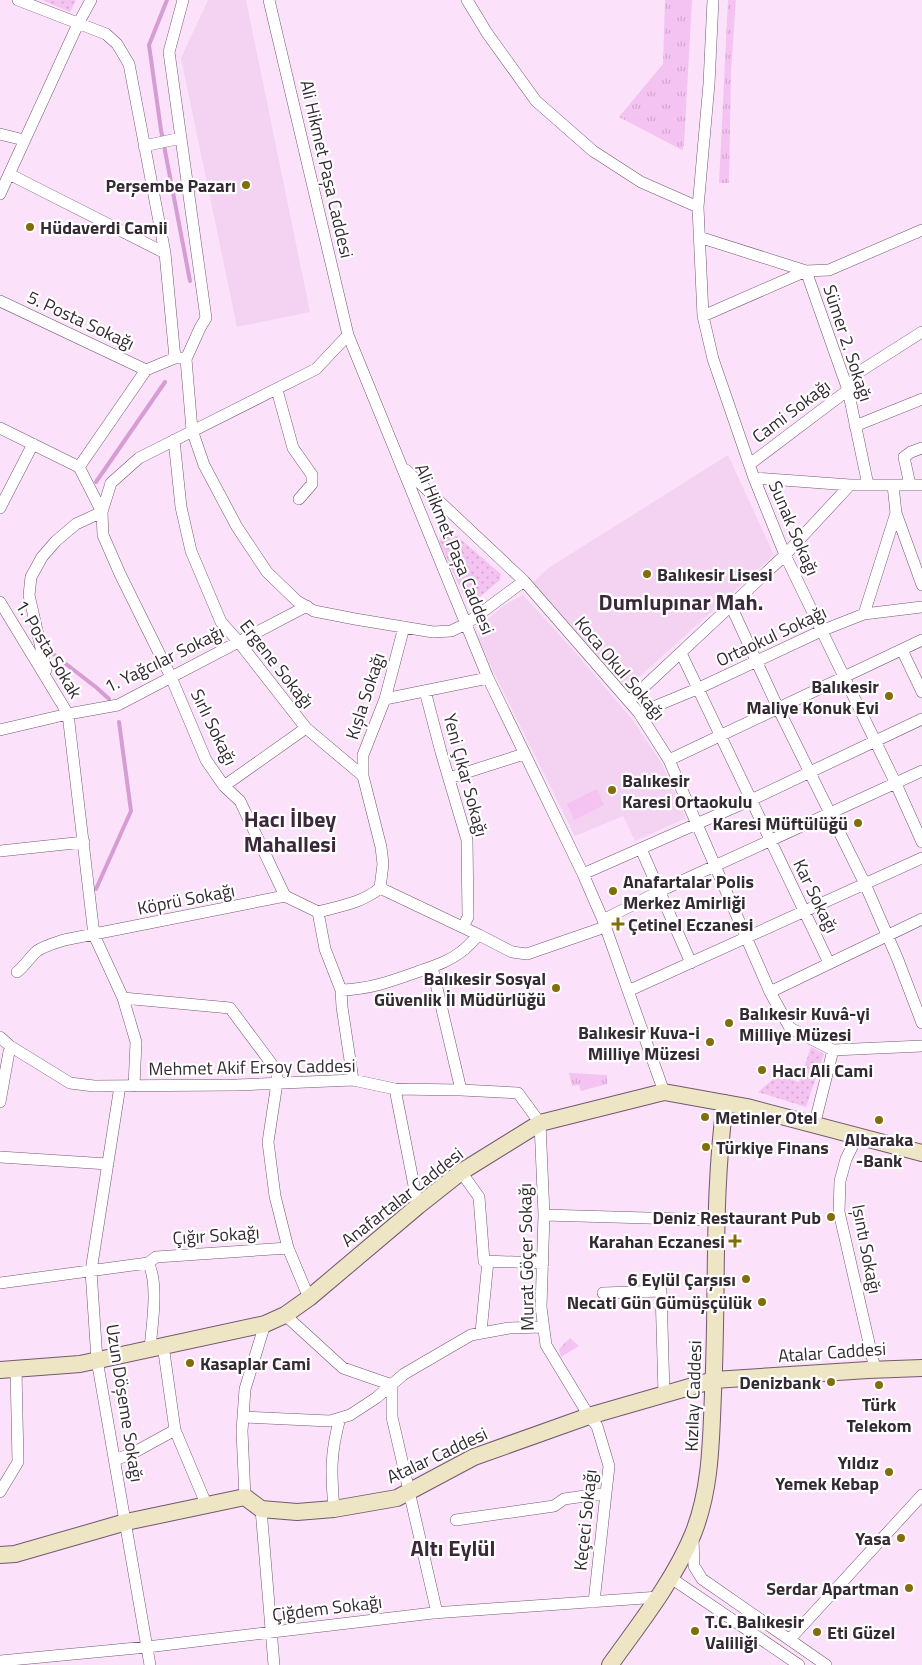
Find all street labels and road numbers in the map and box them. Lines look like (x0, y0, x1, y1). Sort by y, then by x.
street label: Ali Hikmet Paşa Caddesi (293, 77, 361, 261)
street label: Sümer 2. Sokağı (816, 281, 880, 405)
street label: 5. Posta Sokağı (23, 283, 139, 357)
street label: Cami Sokağı (746, 373, 836, 449)
street label: Ali Hikmet Paşa Caddesi (408, 460, 502, 638)
street label: Sunak Sokağı (762, 476, 826, 580)
street label: 1. Posta Sokak (9, 594, 89, 704)
street label: Ortaokul Sokağı (711, 599, 831, 673)
street label: Koca Okul Sokağı (568, 610, 672, 726)
street label: Ergene Sokağı (233, 613, 321, 715)
street label: 1. Yağcılar Sokağı (100, 618, 228, 700)
street label: Kışla Sokağı (338, 649, 392, 743)
street label: Sırlı Sokağı (184, 684, 244, 770)
street label: Yeni Çıkar Sokağı (437, 710, 495, 840)
street label: Kar Sokağı (786, 854, 846, 938)
street label: Köprü Sokağı (135, 876, 237, 922)
street label: Mehmet Akif Ersoy Caddesi (148, 1052, 356, 1082)
street label: Anafartalar Caddesi (335, 1141, 469, 1253)
street label: Murat Göçer Sokağı (511, 1183, 541, 1331)
street label: Işıntı Sokağı (845, 1202, 889, 1296)
street label: Çığır Sokağı (172, 1218, 260, 1252)
street label: Uzun Döşeme Sokağı (99, 1322, 151, 1484)
street label: Atalar Caddesi (777, 1335, 887, 1369)
street label: Kızılay Caddesi (678, 1340, 708, 1452)
street label: Atalar Caddesi (382, 1420, 492, 1490)
street label: Keçeci Sokağı (566, 1468, 604, 1572)
street label: Çiğdem Sokağı (270, 1588, 384, 1628)

